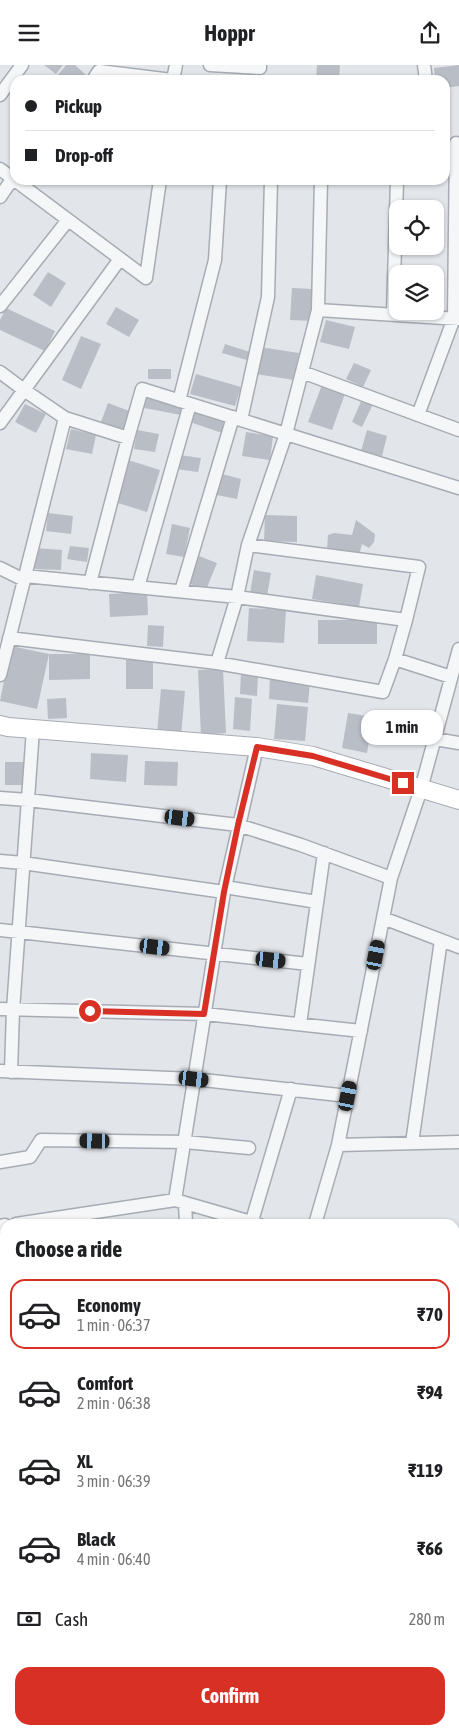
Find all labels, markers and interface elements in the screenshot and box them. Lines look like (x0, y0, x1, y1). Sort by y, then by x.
icon: menu (15, 19, 43, 47)
icon: share (416, 19, 444, 47)
text: Hoppr (204, 20, 255, 46)
text: Pickup (55, 95, 102, 117)
text: Drop-off (55, 144, 113, 166)
map controls (389, 200, 444, 320)
button: locate (389, 200, 444, 255)
button: layers (389, 265, 444, 320)
callout: 1 min (362, 711, 444, 745)
text: 1 min (386, 718, 418, 736)
route end (392, 772, 414, 794)
car (164, 809, 195, 827)
car (139, 938, 170, 956)
car (365, 939, 386, 971)
car (255, 951, 286, 969)
route start (79, 1000, 101, 1022)
car (178, 1070, 209, 1088)
car (337, 1080, 358, 1112)
car (79, 1133, 110, 1149)
text: Choose a ride (15, 1236, 122, 1262)
icon: car (17, 1292, 62, 1337)
text: Economy (77, 1294, 141, 1316)
text: ₹70 (417, 1303, 443, 1325)
text: 1 min · 06:37 (77, 1316, 150, 1334)
icon: car (17, 1370, 62, 1415)
text: Comfort (77, 1372, 133, 1394)
text: ₹94 (417, 1381, 443, 1403)
text: 2 min · 06:38 (77, 1394, 150, 1412)
icon: car (17, 1448, 62, 1493)
text: XL (77, 1450, 93, 1472)
text: ₹119 (408, 1459, 443, 1481)
text: 3 min · 06:39 (77, 1472, 150, 1490)
icon: car (17, 1526, 62, 1571)
text: Black (77, 1528, 115, 1550)
text: ₹66 (417, 1537, 443, 1559)
text: 4 min · 06:40 (77, 1550, 150, 1568)
icon: cash (15, 1605, 43, 1633)
text: Cash (55, 1608, 88, 1630)
text: 280 m (409, 1610, 445, 1628)
button: Confirm (15, 1667, 445, 1725)

